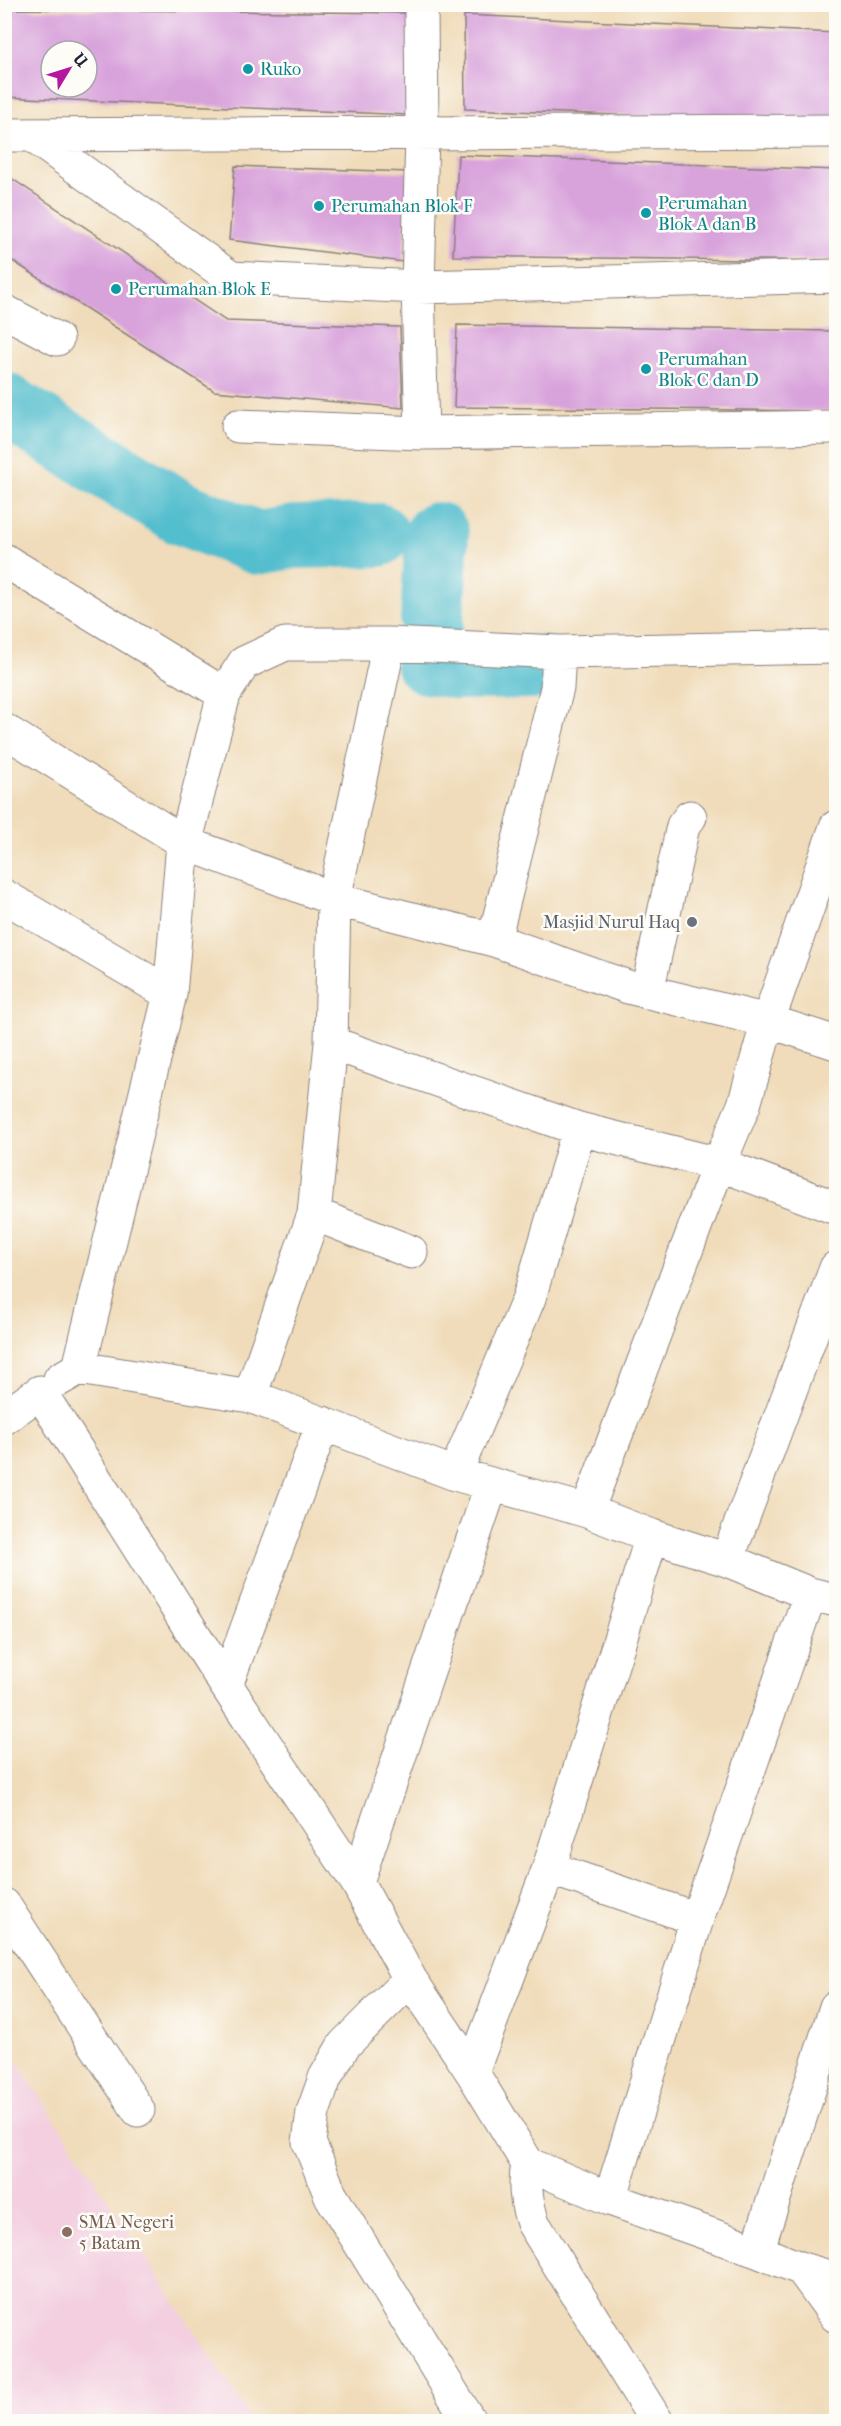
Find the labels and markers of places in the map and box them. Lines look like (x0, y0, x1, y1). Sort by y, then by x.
place label: Ruko (260, 59, 301, 80)
marker: Ruko (241, 62, 255, 76)
place label: Perumahan Blok A dan B (658, 193, 756, 235)
place label: Perumahan Blok F (331, 196, 473, 217)
marker: Perumahan Blok F (312, 199, 326, 213)
marker: Perumahan Blok A dan B (639, 206, 653, 220)
place label: Perumahan Blok E (128, 279, 271, 300)
marker: Perumahan Blok E (109, 282, 123, 296)
place label: Perumahan Blok C dan D (658, 349, 759, 391)
marker: Perumahan Blok C dan D (639, 362, 653, 376)
place label: Masjid Nurul Haq (543, 912, 681, 933)
marker: Masjid Nurul Haq (685, 915, 699, 929)
place label: SMA Negeri 5 Batam (79, 2212, 175, 2254)
marker: SMA Negeri 5 Batam (60, 2225, 74, 2239)

